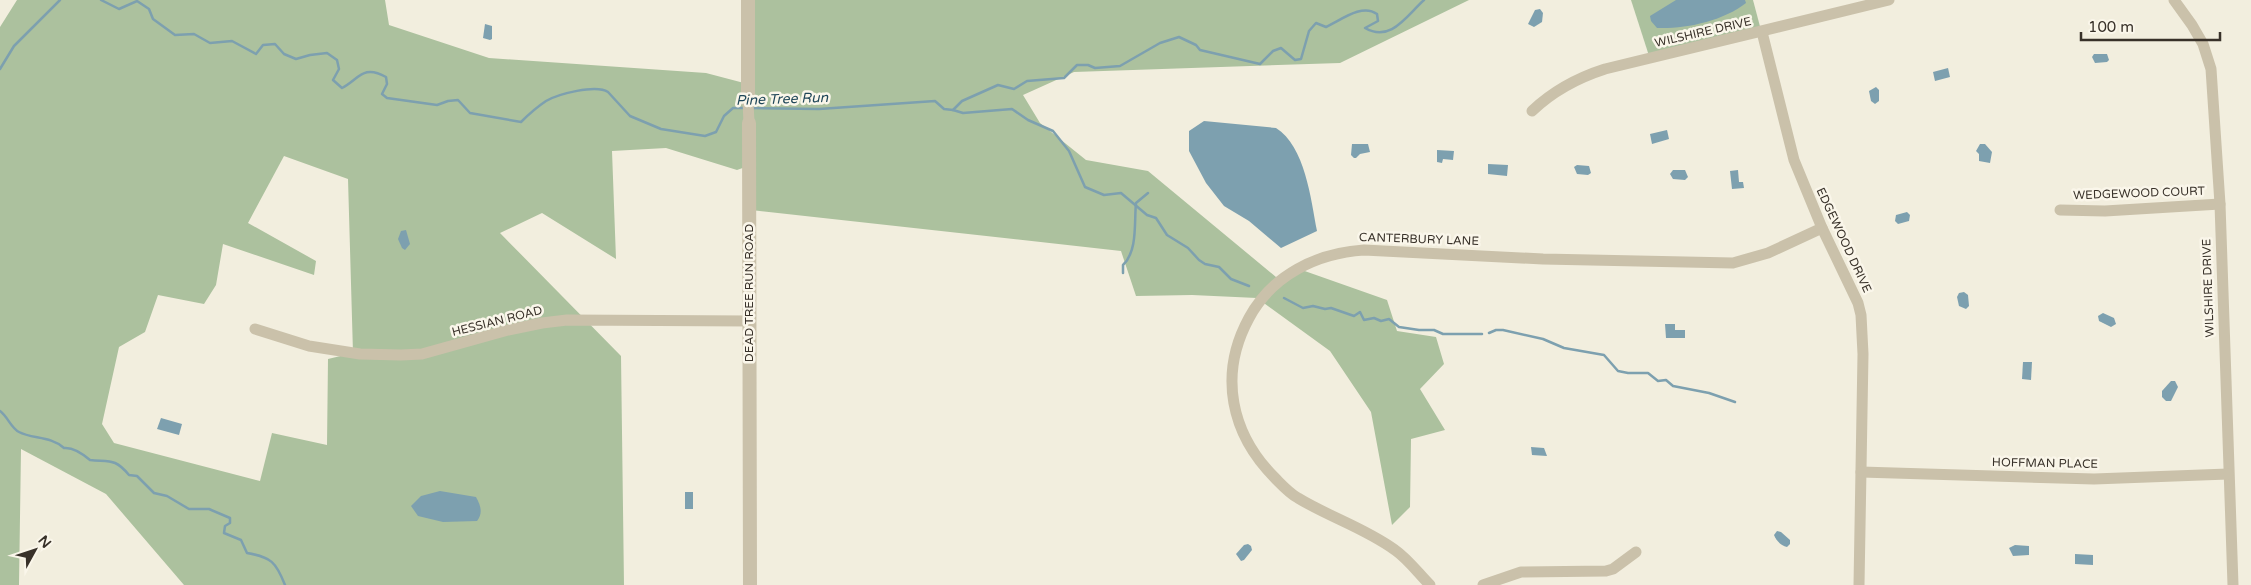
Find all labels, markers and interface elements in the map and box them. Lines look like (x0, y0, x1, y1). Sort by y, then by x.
scale bar (2081, 10, 2220, 42)
street label: WILSHIRE DRIVE (1653, 14, 1753, 50)
text: 100 m (2088, 18, 2134, 36)
water label: Pine Tree Run (736, 89, 829, 109)
street label: WEDGEWOOD COURT (2073, 184, 2206, 202)
street label: EDGEWOOD DRIVE (1814, 185, 1875, 295)
street label: DEAD TREE RUN ROAD (742, 224, 756, 362)
street label: CANTERBURY LANE (1359, 230, 1480, 248)
street label: WILSHIRE DRIVE (2199, 238, 2217, 338)
street label: HESSIAN ROAD (450, 303, 544, 339)
street label: HOFFMAN PLACE (1992, 455, 2099, 471)
north arrow (10, 525, 60, 575)
text: N (34, 532, 55, 552)

